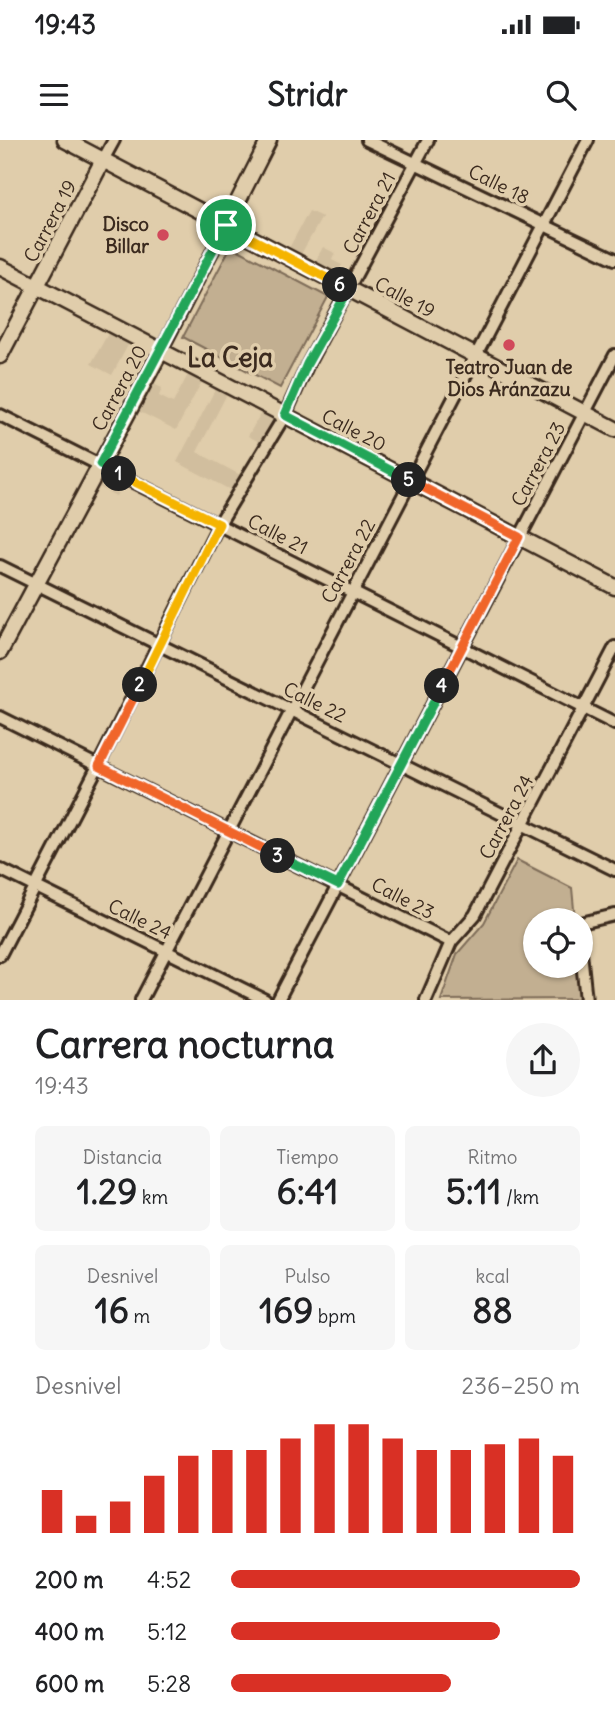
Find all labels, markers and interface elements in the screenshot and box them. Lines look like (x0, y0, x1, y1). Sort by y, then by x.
text: 19:43 (35, 8, 96, 41)
text: Stridr (267, 74, 348, 115)
icon: menu (35, 76, 73, 114)
icon: search (542, 76, 580, 114)
street label: Calle 18 (465, 159, 533, 209)
street label: Carrera 21 (337, 168, 401, 258)
street label: Carrera 19 (18, 176, 82, 266)
pin (196, 195, 256, 255)
icon: arrive (207, 206, 245, 244)
place label: Disco Billar (102, 212, 149, 258)
marker: Disco Billar (155, 227, 171, 243)
pin: 6 (322, 268, 358, 302)
street label: Calle 19 (371, 271, 439, 323)
text: 6 (334, 272, 345, 296)
marker: Teatro Juan de Dios Aránzazu (501, 337, 517, 353)
street label: Carrera 20 (86, 341, 152, 435)
district label: La Ceja (187, 341, 273, 374)
place label: Teatro Juan de Dios Aránzazu (445, 355, 573, 401)
street label: Calle 20 (318, 404, 390, 456)
street label: Carrera 23 (506, 418, 570, 510)
pin: 1 (102, 456, 136, 492)
text: 1 (115, 461, 122, 485)
pin: 5 (392, 462, 426, 498)
text: 5 (403, 467, 414, 491)
street label: Calle 21 (244, 509, 312, 559)
street label: Carrera 22 (316, 515, 380, 607)
pin: 2 (122, 668, 158, 702)
pin: 4 (424, 668, 460, 704)
text: 2 (134, 672, 145, 696)
text: 4 (436, 673, 447, 697)
street label: Calle 22 (279, 676, 351, 728)
street label: Carrera 24 (474, 771, 538, 863)
pin: 3 (260, 838, 296, 874)
text: 3 (272, 843, 283, 867)
street label: Calle 23 (367, 872, 439, 924)
street label: Calle 24 (104, 893, 176, 945)
map controls (523, 908, 593, 978)
button: locate (523, 908, 593, 978)
text: Carrera nocturna (35, 1021, 334, 1068)
button: share (506, 1023, 580, 1097)
text: 19:43 (35, 1071, 89, 1100)
text: Distancia (83, 1145, 162, 1169)
text: Tiempo (276, 1145, 339, 1169)
text: Ritmo (467, 1145, 518, 1169)
text: 1.29 (77, 1169, 137, 1213)
text: 6:41 (277, 1169, 338, 1213)
text: 5:11 (446, 1169, 502, 1213)
text: km (137, 1185, 168, 1209)
text: /km (502, 1185, 539, 1209)
text: Desnivel (87, 1264, 158, 1288)
text: Pulso (284, 1264, 331, 1288)
text: kcal (475, 1264, 510, 1288)
text: 16 (95, 1288, 129, 1332)
text: 169 (259, 1288, 313, 1332)
text: 88 (472, 1288, 513, 1332)
text: m (129, 1304, 150, 1328)
text: bpm (313, 1304, 356, 1328)
text: Desnivel (35, 1371, 121, 1400)
text: 236–250 m (461, 1371, 580, 1400)
text: 200 m (35, 1565, 104, 1594)
text: 4:52 (147, 1565, 191, 1594)
text: 400 m (35, 1617, 104, 1646)
text: 5:12 (147, 1617, 187, 1646)
text: 600 m (35, 1669, 104, 1698)
text: 5:28 (147, 1669, 191, 1698)

